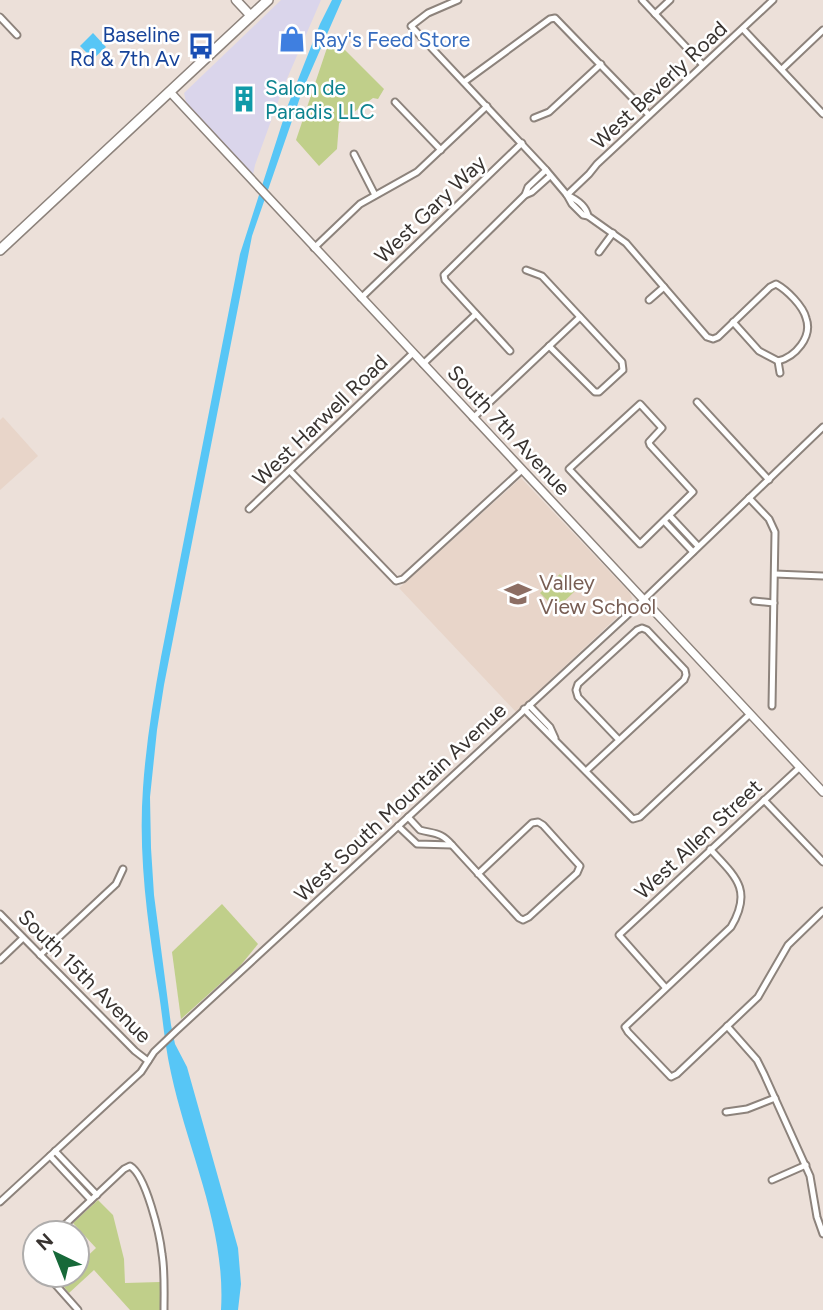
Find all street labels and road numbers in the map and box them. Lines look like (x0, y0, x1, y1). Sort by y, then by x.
street label: West Beverly Road (586, 16, 732, 154)
street label: West Gary Way (369, 150, 491, 268)
street label: West Harwell Road (247, 349, 393, 491)
street label: South 7th Avenue (442, 360, 576, 500)
street label: West South Mountain Avenue (289, 697, 511, 907)
street label: West Allen Street (629, 774, 767, 904)
street label: South 15th Avenue (13, 904, 157, 1048)

